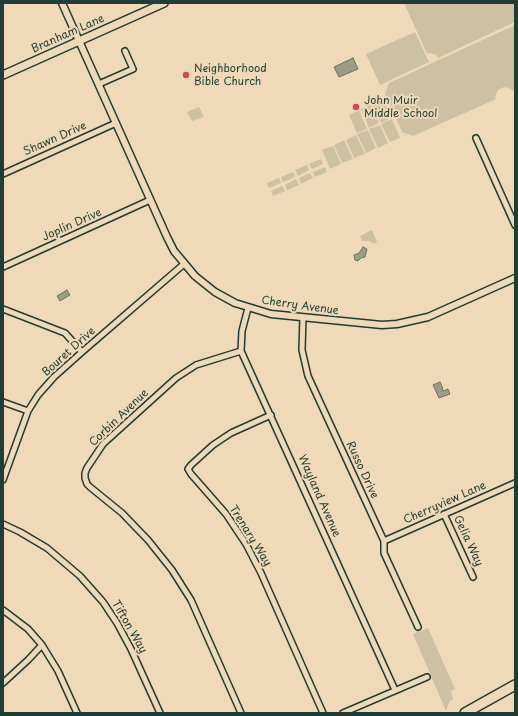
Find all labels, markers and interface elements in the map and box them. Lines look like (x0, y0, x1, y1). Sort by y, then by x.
street label: Branham Lane (29, 12, 107, 56)
place label: Neighborhood Bible Church (194, 62, 267, 88)
marker: Neighborhood Bible Church (181, 70, 191, 80)
place label: John Muir Middle School (364, 94, 437, 120)
marker: John Muir Middle School (351, 102, 361, 112)
street label: Shawn Drive (21, 119, 89, 159)
street label: Joplin Drive (40, 206, 104, 244)
street label: Cherry Avenue (260, 294, 340, 318)
street label: Bouret Drive (40, 325, 98, 379)
street label: Corbin Avenue (87, 387, 151, 449)
street label: Russo Drive (343, 439, 381, 501)
street label: Wayland Avenue (295, 453, 343, 539)
street label: Cherryview Lane (402, 479, 488, 527)
street label: Trenary Way (226, 503, 274, 569)
street label: Gelia Way (450, 513, 486, 569)
street label: Tifton Way (109, 598, 149, 656)

